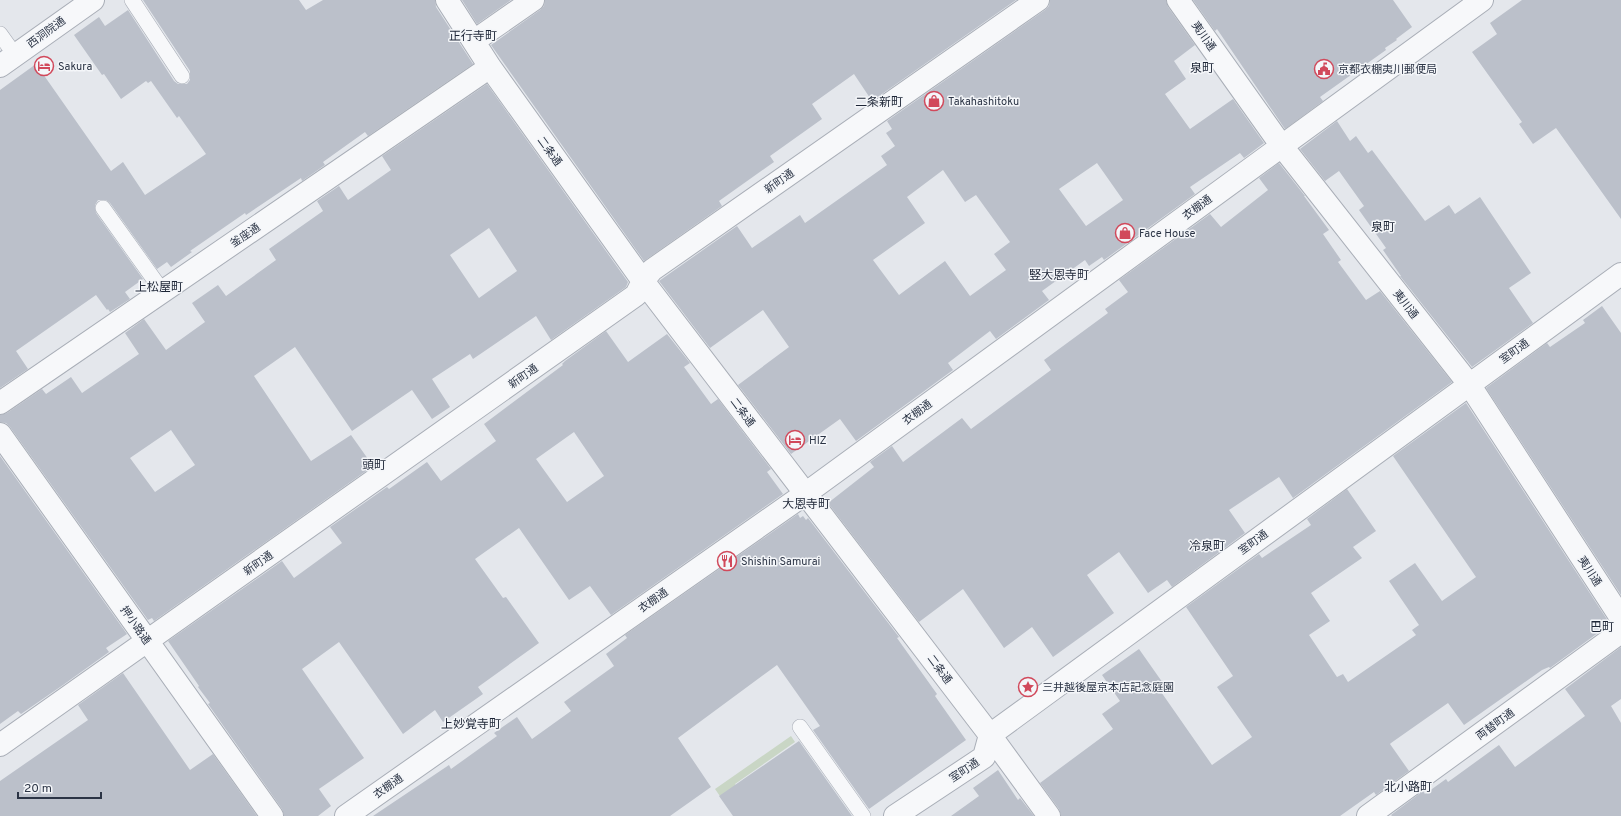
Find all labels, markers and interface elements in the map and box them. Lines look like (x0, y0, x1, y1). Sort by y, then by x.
street label: 西洞院通 (25, 14, 69, 51)
street label: 夷川通 (1188, 19, 1218, 54)
district label: 正行寺町 (449, 29, 497, 45)
hotel icon: Sakura (33, 55, 55, 77)
public building icon: 京都衣棚夷川郵便局 (1313, 58, 1335, 80)
place label: Sakura (58, 60, 92, 74)
district label: 泉町 (1190, 61, 1214, 77)
place label: 京都衣棚夷川郵便局 (1338, 63, 1437, 77)
shop icon: Takahashitoku (923, 90, 945, 112)
district label: 二条新町 (855, 95, 903, 111)
place label: Takahashitoku (948, 95, 1019, 109)
street label: 二条通 (534, 134, 565, 169)
street label: 新町通 (762, 167, 797, 197)
street label: 衣棚通 (1180, 192, 1215, 223)
district label: 泉町 (1371, 220, 1395, 236)
street label: 釜座通 (228, 221, 263, 251)
shop icon: Face House (1114, 222, 1136, 244)
place label: Face House (1139, 227, 1195, 241)
district label: 竪大恩寺町 (1029, 268, 1089, 284)
district label: 上松屋町 (135, 280, 183, 296)
street label: 夷川通 (1390, 287, 1421, 322)
street label: 室町通 (1497, 336, 1532, 367)
street label: 新町通 (506, 362, 541, 392)
street label: 二条通 (727, 395, 758, 430)
street label: 衣棚通 (900, 397, 935, 428)
hotel icon: HIZ (784, 429, 806, 451)
place label: HIZ (809, 434, 827, 448)
district label: 頭町 (362, 458, 386, 474)
district label: 大恩寺町 (782, 497, 830, 513)
street label: 室町通 (1236, 527, 1271, 558)
district label: 冷泉町 (1189, 539, 1225, 555)
street label: 新町通 (241, 549, 276, 579)
restaurant icon: Shishin Samurai (716, 550, 738, 572)
street label: 夷川通 (1574, 554, 1604, 589)
place label: Shishin Samurai (741, 555, 820, 569)
street label: 衣棚通 (636, 586, 671, 616)
street label: 押小路通 (117, 604, 154, 648)
district label: 巴町 (1590, 620, 1614, 636)
street label: 二条通 (924, 652, 955, 687)
place icon: 三井越後屋京本店記念庭園 (1017, 676, 1039, 698)
place label: 三井越後屋京本店記念庭園 (1042, 681, 1174, 695)
street label: 両替町通 (1474, 706, 1518, 743)
district label: 上妙覚寺町 (441, 717, 501, 733)
street label: 室町通 (947, 756, 982, 786)
street label: 衣棚通 (371, 772, 406, 802)
scale bar (18, 774, 101, 800)
district label: 北小路町 (1384, 780, 1432, 796)
text: 20 m (24, 781, 52, 797)

